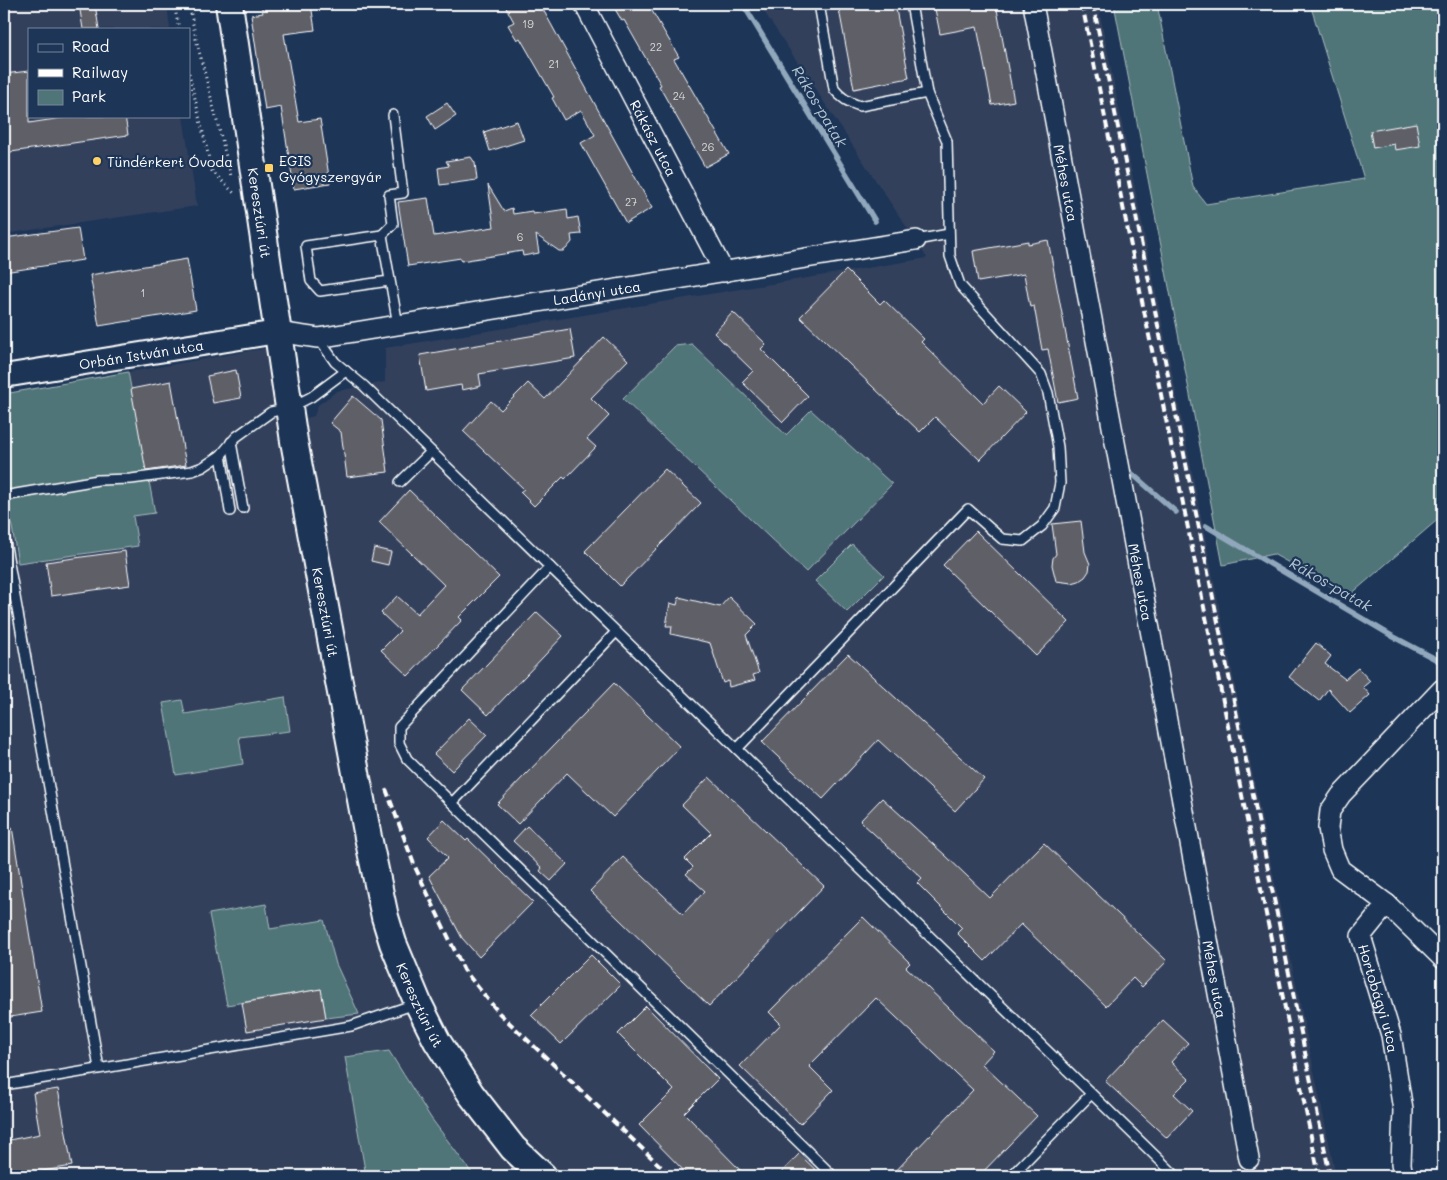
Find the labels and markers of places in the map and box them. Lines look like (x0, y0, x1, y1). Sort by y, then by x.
place label: EGIS Gyógyszergyár (279, 151, 382, 186)
place label: Tündérkert Óvoda (107, 152, 233, 171)
marker: Tündérkert Óvoda (91, 155, 103, 167)
marker: EGIS Gyógyszergyár (263, 162, 275, 174)

